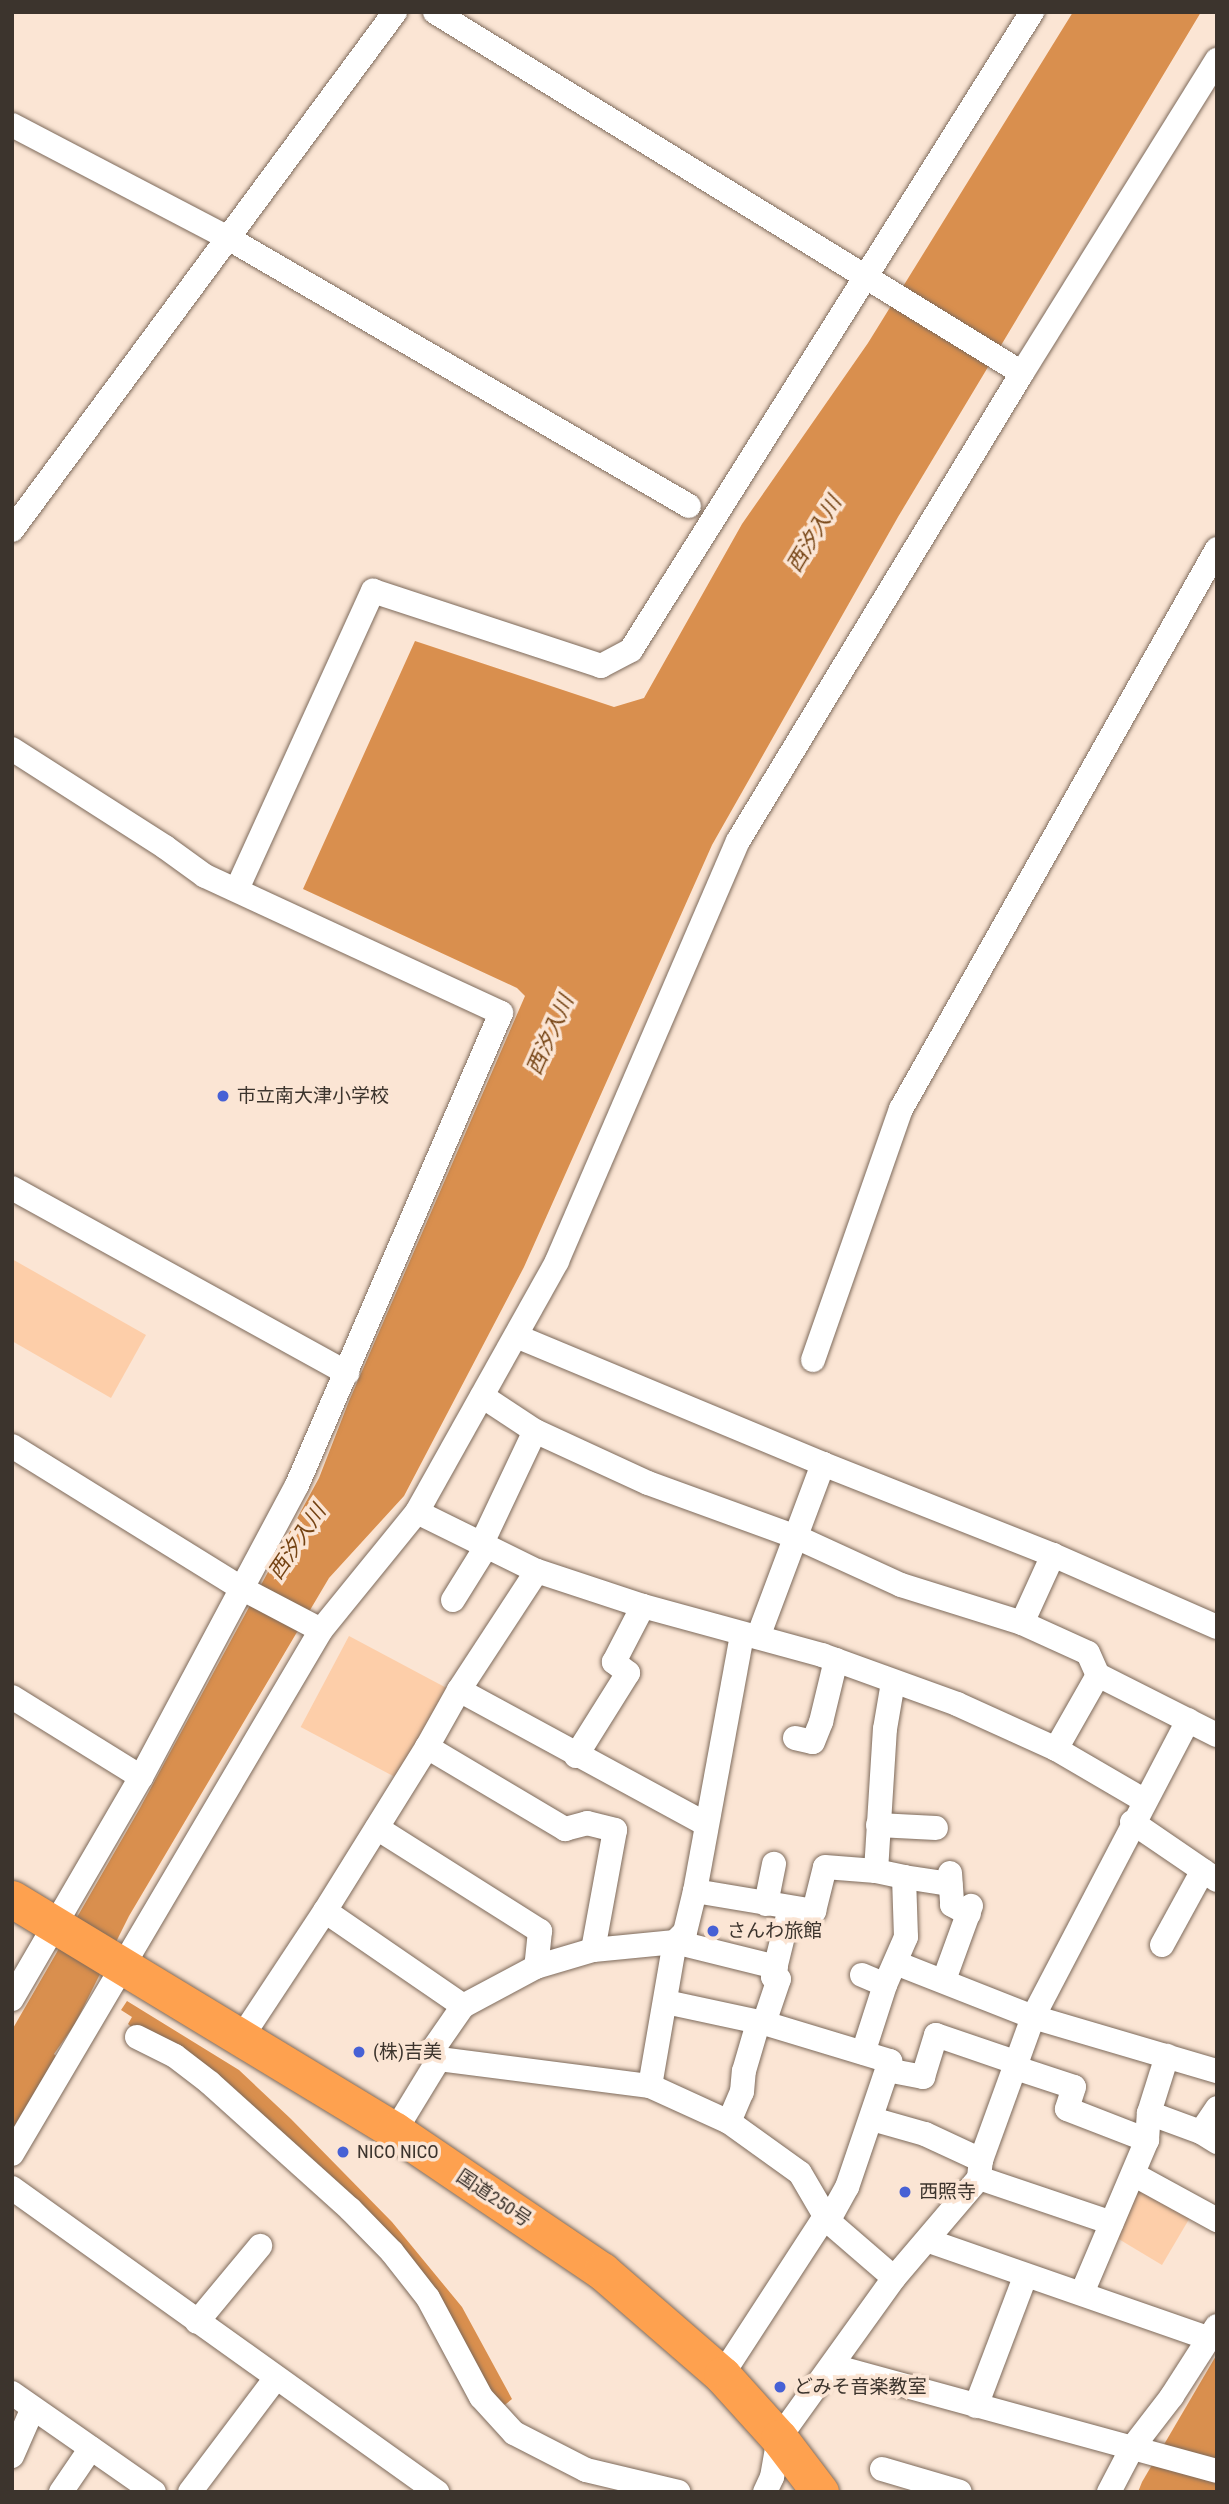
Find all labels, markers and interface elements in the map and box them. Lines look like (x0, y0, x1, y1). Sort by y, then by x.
water label: 西汐入川 (782, 492, 846, 576)
water label: 西汐入川 (521, 992, 579, 1078)
place label: 市立南大津小学校 (237, 1085, 389, 1107)
marker: 市立南大津小学校 (215, 1088, 231, 1104)
water label: 西汐入川 (263, 1500, 331, 1584)
place label: さんわ旅館 (727, 1920, 822, 1942)
marker: さんわ旅館 (705, 1923, 721, 1939)
place label: (株)吉美 (373, 2041, 442, 2063)
marker: (株)吉美 (351, 2044, 367, 2060)
place label: NICO NICO (357, 2141, 439, 2163)
marker: NICO NICO (335, 2144, 351, 2160)
street label: 国道250号 (452, 2165, 536, 2231)
place label: 西照寺 (919, 2181, 976, 2203)
marker: 西照寺 (897, 2184, 913, 2200)
place label: どみそ音楽教室 (794, 2376, 927, 2398)
marker: どみそ音楽教室 (772, 2379, 788, 2395)

